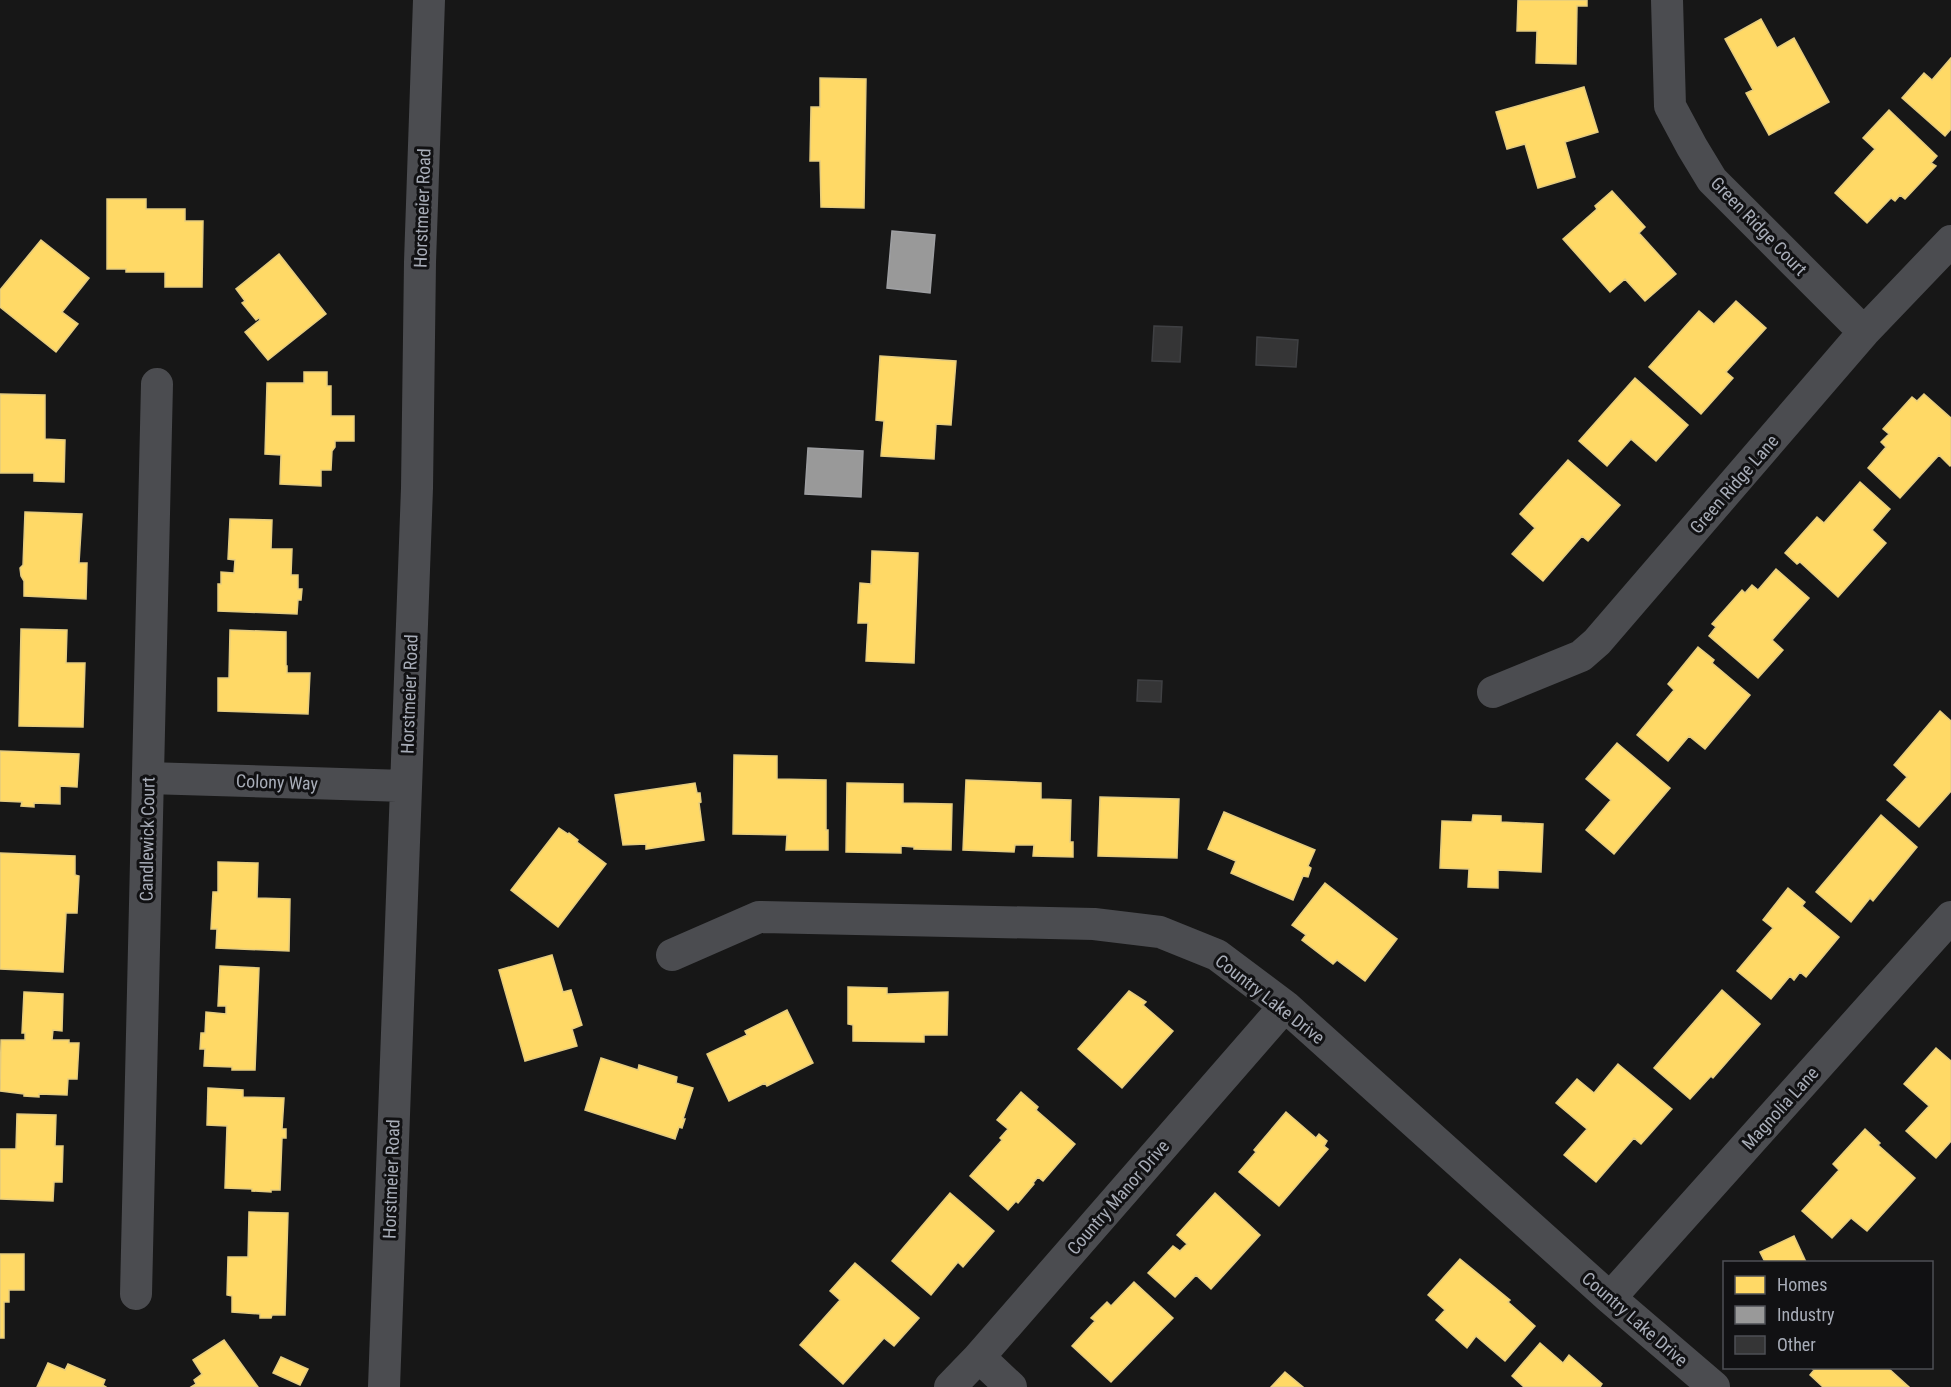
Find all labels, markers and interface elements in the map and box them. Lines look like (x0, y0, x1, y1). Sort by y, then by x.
street label: Horstmeier Road (409, 148, 435, 268)
street label: Green Ridge Court (1707, 172, 1811, 280)
street label: Green Ridge Lane (1685, 430, 1783, 538)
street label: Horstmeier Road (396, 634, 422, 754)
street label: Colony Way (236, 770, 319, 794)
street label: Candlewick Court (135, 777, 159, 901)
street label: Country Lake Drive (1211, 950, 1329, 1048)
street label: Magnolia Lane (1737, 1062, 1823, 1154)
street label: Horstmeier Road (378, 1119, 404, 1239)
street label: Country Manor Drive (1063, 1135, 1173, 1259)
legend (1723, 1261, 1933, 1369)
street label: Country Lake Drive (1578, 1267, 1692, 1371)
text: Homes (1777, 1274, 1827, 1295)
text: Industry (1777, 1304, 1835, 1325)
text: Other (1777, 1334, 1816, 1355)

